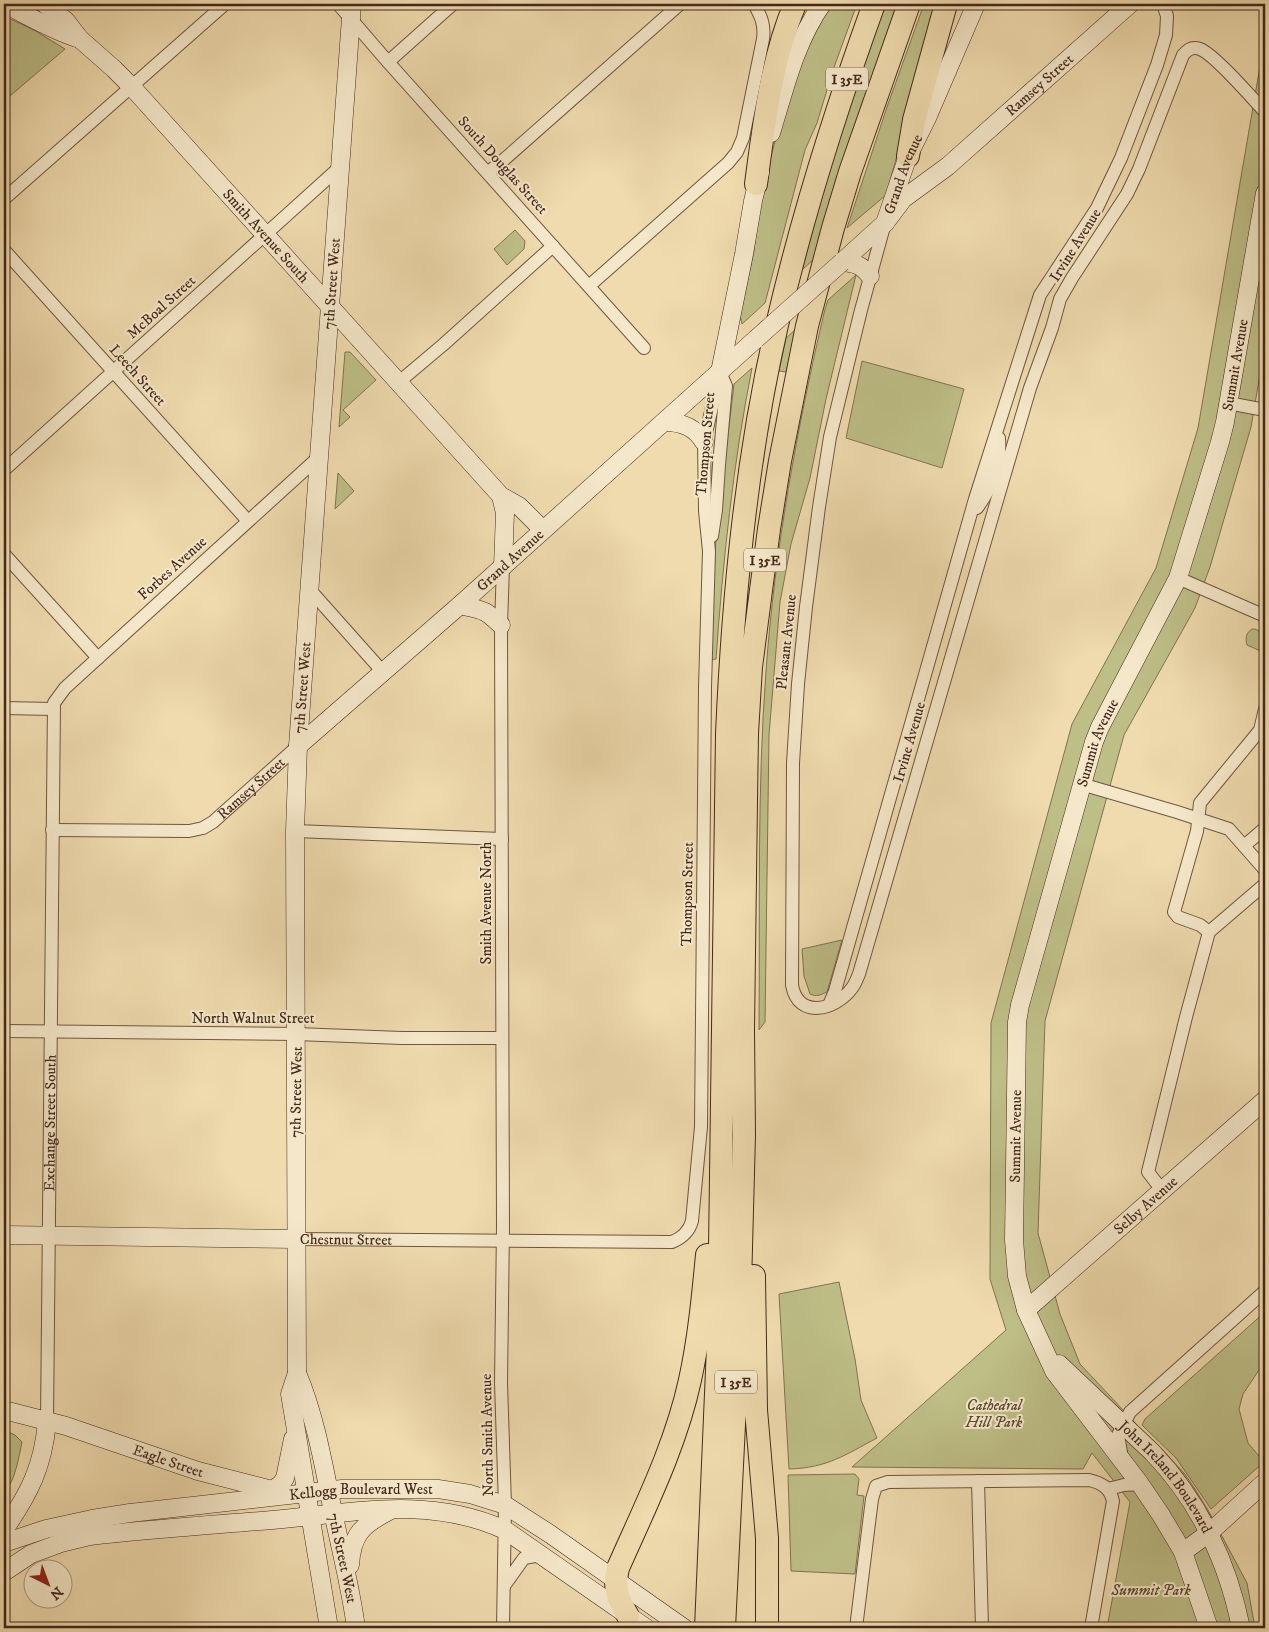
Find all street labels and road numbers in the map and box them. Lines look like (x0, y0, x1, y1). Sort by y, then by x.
street label: Ramsey Street (1002, 50, 1078, 120)
road number: I 35E (826, 68, 868, 90)
street label: South Douglas Street (453, 112, 552, 219)
street label: Grand Avenue (880, 131, 927, 217)
street label: Smith Avenue South (218, 185, 313, 287)
street label: Irvine Avenue (1045, 205, 1105, 285)
street label: 7th Street West (319, 237, 345, 330)
street label: McBoal Street (123, 271, 200, 343)
street label: Summit Avenue (1218, 318, 1253, 412)
street label: Leech Street (105, 341, 170, 410)
street label: Thompson Street (691, 391, 720, 497)
street label: Grand Avenue (473, 525, 548, 596)
street label: Forbes Avenue (134, 532, 211, 604)
road number: I 35E (744, 548, 786, 572)
street label: Pleasant Avenue (772, 593, 801, 691)
street label: 7th Street West (290, 641, 316, 734)
street label: Summit Avenue (1073, 696, 1123, 789)
street label: Irvine Avenue (889, 700, 930, 785)
street label: Ramsey Street (213, 753, 289, 824)
street label: Smith Avenue North (477, 841, 496, 964)
street label: Thompson Street (677, 842, 698, 946)
street label: North Walnut Street (192, 1009, 315, 1028)
street label: 7th Street West (286, 1046, 307, 1138)
street label: Exchange Street South (40, 1054, 61, 1192)
street label: Summit Avenue (1006, 1090, 1026, 1183)
street label: Selby Avenue (1110, 1172, 1182, 1239)
street label: Chestnut Street (300, 1230, 392, 1250)
road number: I 35E (715, 1370, 757, 1394)
street label: North Smith Avenue (477, 1373, 498, 1497)
street label: John Ireland Boulevard (1113, 1415, 1216, 1537)
street label: Eagle Street (130, 1440, 206, 1482)
street label: Kellogg Boulevard West (288, 1480, 433, 1505)
street label: 7th Street West (323, 1511, 361, 1605)

